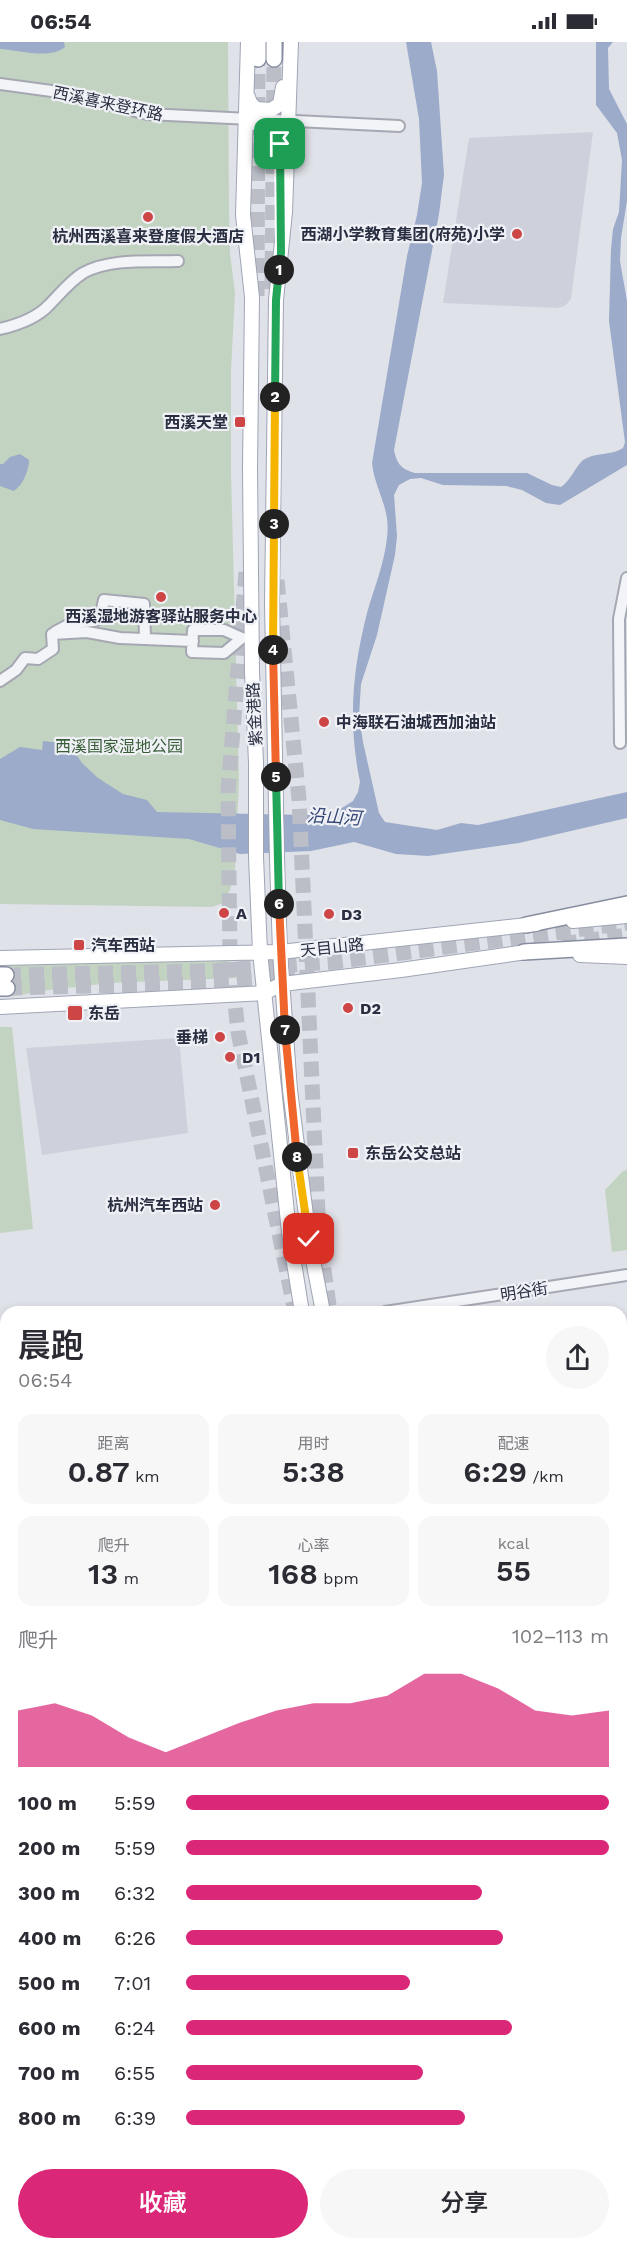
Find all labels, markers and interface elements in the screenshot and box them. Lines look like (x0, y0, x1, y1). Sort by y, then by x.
text: 06:54 (30, 9, 91, 34)
street label: 西溪喜来登环路 (51, 83, 165, 124)
pin (254, 118, 305, 169)
icon: arrive (263, 127, 296, 160)
marker: 杭州西溪喜来登度假大酒店 (141, 210, 155, 224)
place label: 西湖小学教育集团(府苑)小学 (300, 225, 505, 244)
place label: 杭州西溪喜来登度假大酒店 (52, 227, 244, 246)
marker: 西湖小学教育集团(府苑)小学 (510, 227, 524, 241)
pin: 1 (264, 255, 294, 285)
text: 1 (276, 260, 282, 279)
pin: 2 (260, 382, 290, 412)
text: 2 (270, 387, 280, 406)
place label: 西溪天堂 (164, 413, 228, 432)
marker: 西溪天堂 (233, 415, 247, 429)
pin: 3 (259, 509, 289, 539)
text: 3 (269, 514, 279, 533)
marker: 西溪湿地游客驿站服务中心 (154, 590, 168, 604)
place label: 西溪湿地游客驿站服务中心 (65, 607, 257, 626)
pin: 4 (258, 635, 288, 665)
text: 4 (268, 640, 278, 659)
street label: 紫金港路 (243, 682, 266, 746)
place label: 中海联石油城西加油站 (336, 713, 496, 732)
marker: 中海联石油城西加油站 (317, 715, 331, 729)
park label: 西溪国家湿地公园 (55, 737, 183, 756)
pin: 5 (261, 762, 291, 792)
text: 5 (271, 767, 281, 786)
water label: 沿山河 (307, 805, 365, 829)
pin: 6 (264, 889, 294, 919)
text: 6 (274, 894, 284, 913)
place label: A (236, 904, 247, 923)
place label: D3 (341, 905, 362, 924)
marker: A (217, 906, 231, 920)
marker: D3 (322, 907, 336, 921)
street label: 天目山路 (299, 935, 365, 960)
place label: 汽车西站 (91, 936, 155, 955)
marker: 汽车西站 (72, 938, 86, 952)
place label: D2 (360, 999, 381, 1018)
marker: D2 (341, 1001, 355, 1015)
marker: 东岳 (66, 1004, 84, 1022)
place label: 东岳 (88, 1004, 120, 1023)
pin: 7 (270, 1015, 300, 1045)
text: 7 (280, 1020, 290, 1039)
place label: 垂梯 (176, 1028, 208, 1047)
marker: 垂梯 (213, 1030, 227, 1044)
place label: D1 (242, 1048, 260, 1067)
marker: D1 (223, 1050, 237, 1064)
pin: 8 (282, 1142, 312, 1172)
place label: 东岳公交总站 (365, 1144, 461, 1163)
marker: 东岳公交总站 (346, 1146, 360, 1160)
text: 8 (292, 1147, 302, 1166)
place label: 杭州汽车西站 (107, 1196, 203, 1215)
marker: 杭州汽车西站 (208, 1198, 222, 1212)
pin (283, 1213, 334, 1264)
icon: check (292, 1222, 325, 1255)
street label: 明谷街 (499, 1278, 549, 1305)
text: 晨跑 (18, 1326, 84, 1365)
button: share (546, 1326, 609, 1389)
text: 06:54 (18, 1368, 72, 1392)
text: 距离 (97, 1434, 130, 1453)
text: 用时 (297, 1434, 330, 1453)
text: 配速 (497, 1434, 530, 1453)
text: 0.87 (67, 1454, 130, 1489)
text: 5:38 (282, 1454, 345, 1489)
text: 6:29 (463, 1454, 527, 1489)
text: km (130, 1467, 160, 1486)
text: /km (527, 1467, 564, 1486)
text: kcal (498, 1534, 529, 1553)
text: 爬升 (97, 1536, 130, 1555)
text: 心率 (297, 1536, 330, 1555)
text: 55 (496, 1553, 531, 1588)
text: 13 (88, 1556, 118, 1591)
text: 168 (268, 1556, 318, 1591)
text: m (118, 1569, 139, 1588)
text: bpm (318, 1569, 359, 1588)
text: 102–113 m (512, 1624, 609, 1648)
text: 爬升 (18, 1628, 58, 1652)
text: 100 m (18, 1791, 77, 1815)
text: 5:59 (114, 1791, 156, 1815)
text: 200 m (18, 1836, 80, 1860)
text: 5:59 (114, 1836, 156, 1860)
text: 300 m (18, 1881, 80, 1905)
text: 6:32 (114, 1881, 155, 1905)
text: 400 m (18, 1926, 81, 1950)
text: 6:26 (114, 1926, 156, 1950)
text: 500 m (18, 1971, 80, 1995)
text: 7:01 (114, 1971, 151, 1995)
text: 600 m (18, 2016, 81, 2040)
text: 6:24 (114, 2016, 155, 2040)
text: 700 m (18, 2061, 80, 2085)
text: 6:55 (114, 2061, 155, 2085)
text: 800 m (18, 2106, 81, 2130)
text: 6:39 (114, 2106, 156, 2130)
button: 收藏 (18, 2169, 308, 2238)
button: 分享 (320, 2169, 609, 2238)

